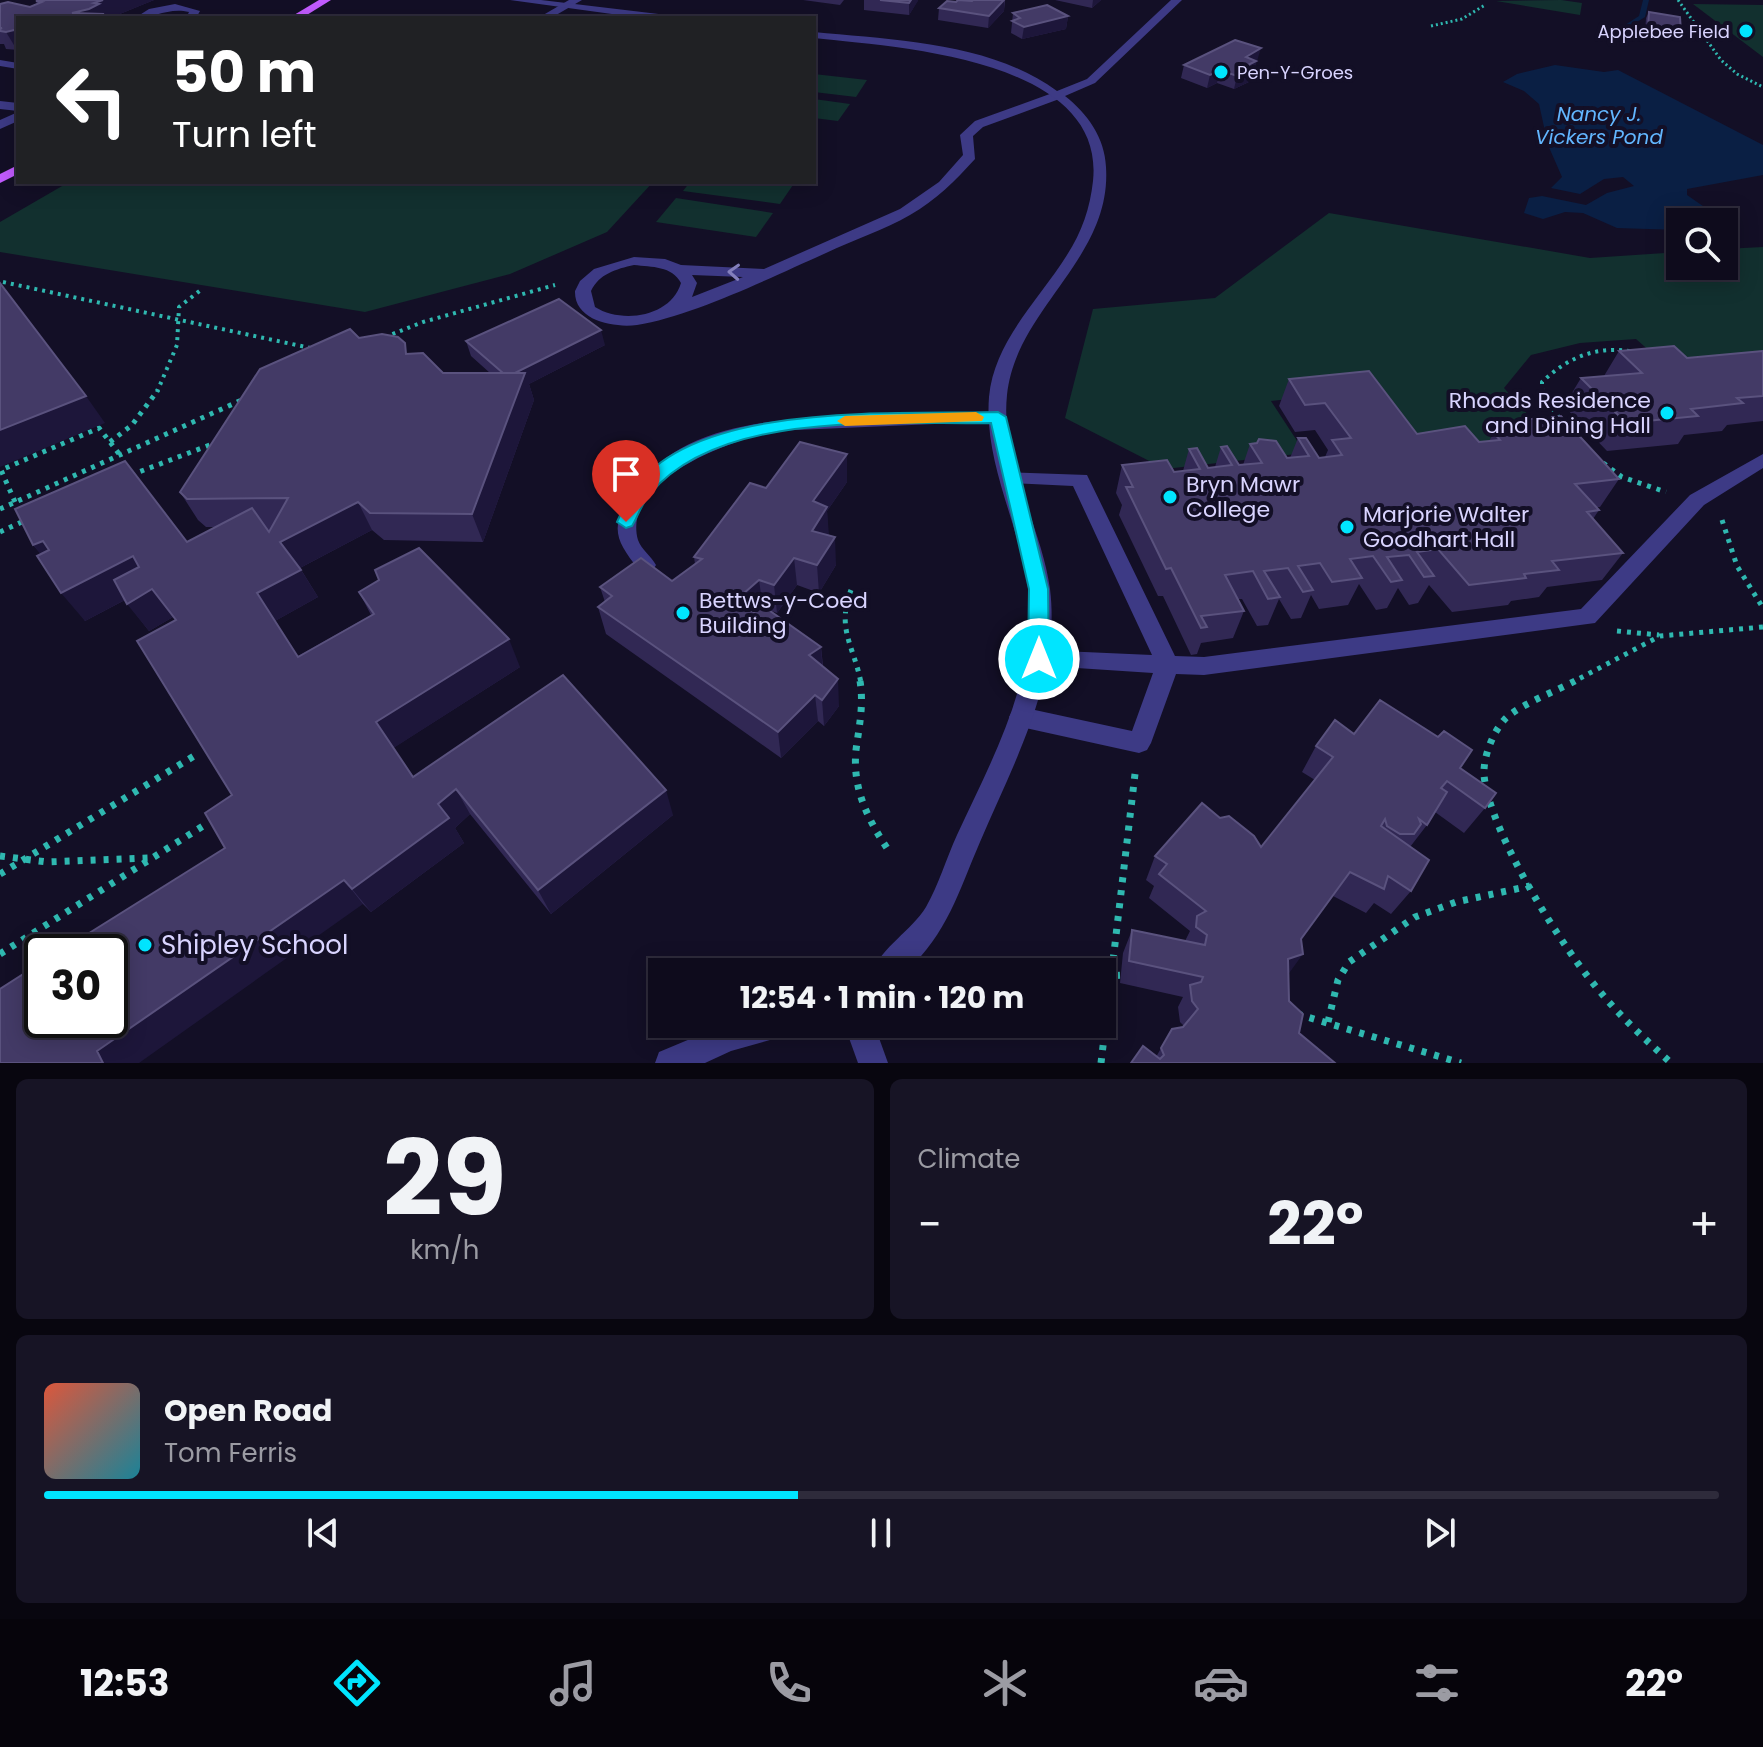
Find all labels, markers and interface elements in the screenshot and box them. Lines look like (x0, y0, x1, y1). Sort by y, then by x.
place label: Applebee Field (1597, 19, 1730, 44)
marker: Applebee Field (1737, 22, 1755, 40)
text: 50 m (172, 33, 316, 112)
icon: left (40, 48, 144, 152)
place label: Pen-Y-Groes (1237, 60, 1353, 85)
marker: Pen-Y-Groes (1212, 63, 1230, 81)
water label: Nancy J. Vickers Pond (1535, 100, 1663, 151)
text: Turn left (172, 109, 317, 160)
map controls (1666, 208, 1738, 280)
button: search (1666, 208, 1738, 280)
one-way arrow (727, 264, 740, 281)
place label: Rhoads Residence and Dining Hall (1449, 385, 1651, 441)
marker: Rhoads Residence and Dining Hall (1658, 404, 1676, 422)
pin (592, 440, 660, 522)
icon: arrive (604, 452, 648, 496)
place label: Bryn Mawr College (1186, 469, 1300, 525)
marker: Bryn Mawr College (1161, 488, 1179, 506)
place label: Marjorie Walter Goodhart Hall (1363, 499, 1529, 555)
marker: Marjorie Walter Goodhart Hall (1338, 518, 1356, 536)
place label: Bettws-y-Coed Building (699, 585, 868, 641)
marker: Bettws-y-Coed Building (674, 604, 692, 622)
position arrow (997, 617, 1081, 701)
place label: Shipley School (161, 927, 348, 963)
speed limit sign: 30 (24, 934, 128, 1038)
marker: Shipley School (136, 936, 154, 954)
text: 12:54 · 1 min · 120 m (740, 976, 1024, 1019)
text: 29 (383, 1106, 506, 1251)
text: Climate (918, 1141, 1020, 1177)
text: 22° (1267, 1182, 1364, 1266)
text: − (918, 1194, 942, 1255)
text: + (1689, 1194, 1719, 1255)
text: km/h (410, 1232, 479, 1268)
text: Open Road (164, 1389, 332, 1432)
text: Tom Ferris (164, 1435, 297, 1471)
icon: previous (301, 1511, 345, 1555)
icon: pause (859, 1511, 903, 1555)
icon: next (1418, 1511, 1462, 1555)
icon: directions (329, 1655, 385, 1711)
icon: music (545, 1655, 601, 1711)
icon: phone (761, 1655, 817, 1711)
icon: climate (977, 1655, 1033, 1711)
icon: car (1193, 1655, 1249, 1711)
icon: filters (1409, 1655, 1465, 1711)
text: 12:53 (80, 1658, 169, 1709)
text: 22° (1625, 1658, 1683, 1709)

